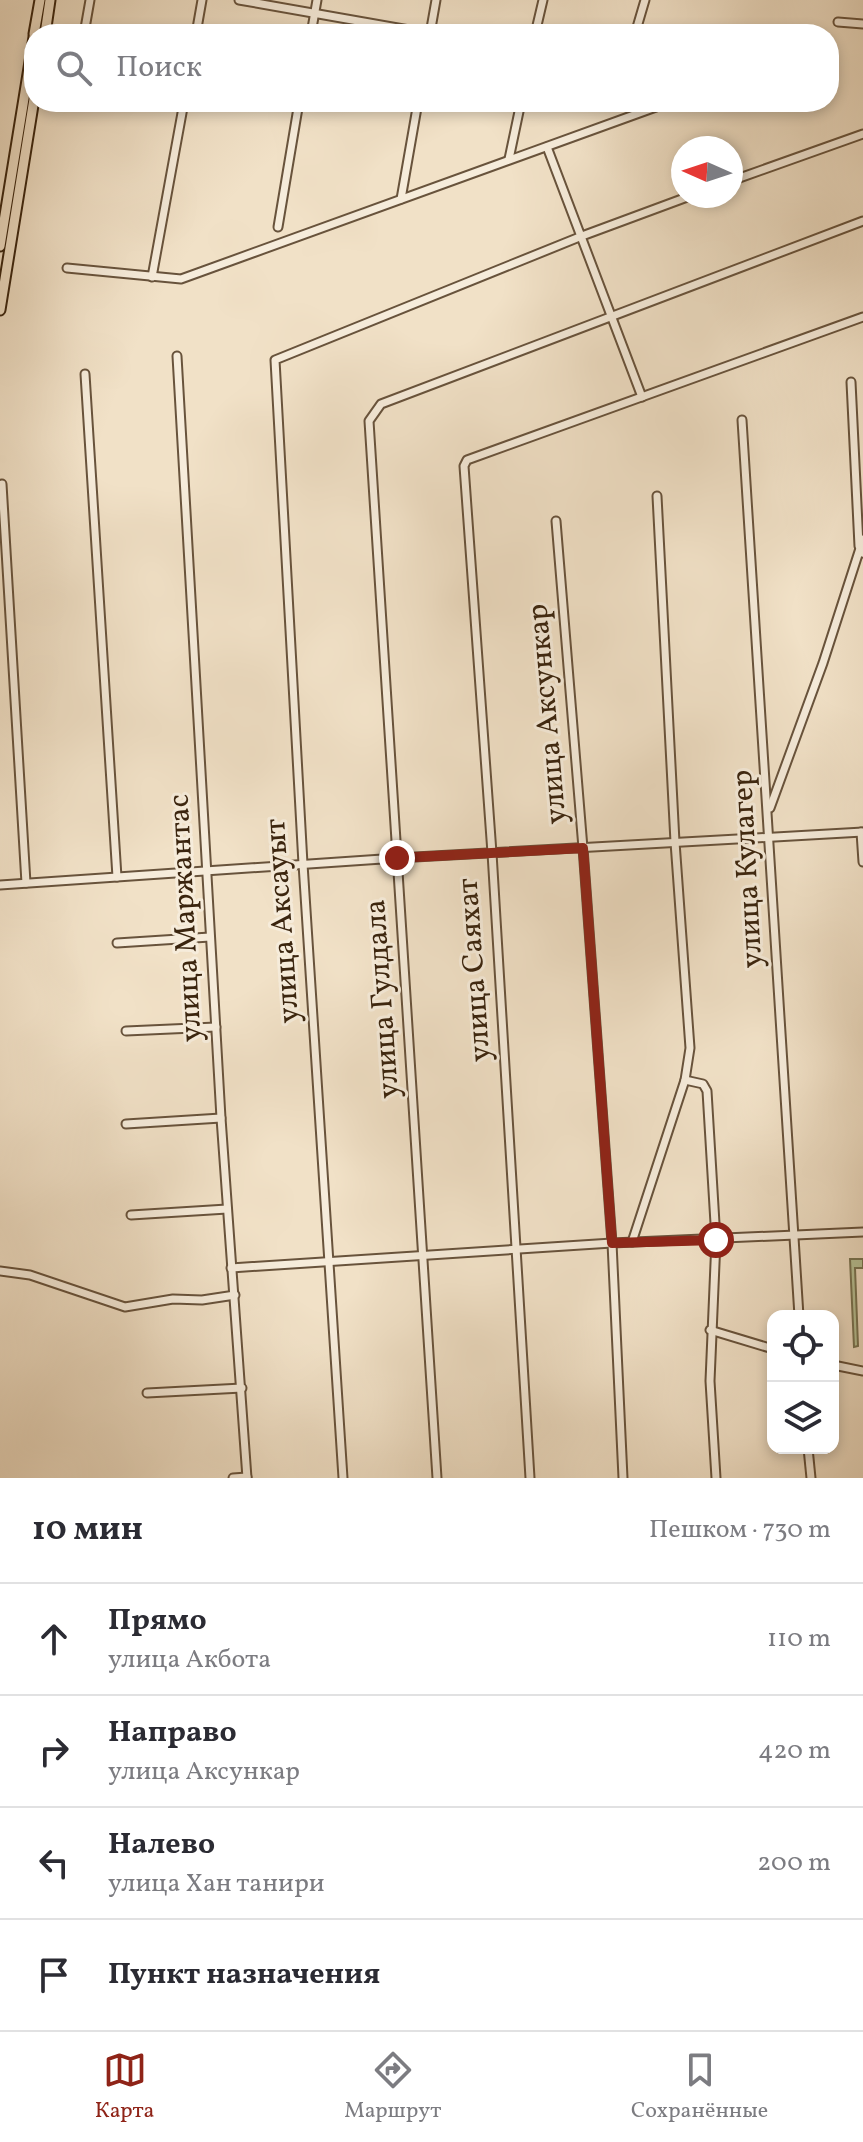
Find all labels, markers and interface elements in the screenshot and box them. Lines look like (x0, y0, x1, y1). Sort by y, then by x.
search box (24, 24, 839, 112)
icon: search (52, 46, 96, 90)
text: Поиск (116, 47, 202, 89)
north arrow (671, 136, 743, 208)
street label: улица Аксункар (517, 602, 579, 826)
street label: улица Кулагер (722, 769, 774, 969)
street label: улица Маржантас (159, 793, 213, 1043)
street label: улица Аксауыт (255, 817, 311, 1025)
route end (379, 840, 415, 876)
street label: улица Саяхат (448, 877, 502, 1063)
street label: улица Гулдала (355, 898, 411, 1100)
route start (698, 1222, 734, 1258)
map controls (767, 1310, 839, 1454)
button: locate (767, 1310, 839, 1382)
button: layers (767, 1382, 839, 1454)
text: 10 мин (32, 1507, 143, 1554)
text: Пешком · 730 m (649, 1512, 831, 1548)
text: Прямо (108, 1600, 207, 1642)
icon: ahead (32, 1617, 76, 1661)
text: 110 m (767, 1621, 831, 1657)
text: улица Акбота (108, 1642, 271, 1678)
text: Направо (108, 1712, 237, 1754)
icon: right (32, 1729, 76, 1773)
text: 420 m (758, 1733, 831, 1769)
text: улица Аксункар (108, 1754, 300, 1790)
text: Налево (108, 1824, 215, 1866)
icon: left (32, 1841, 76, 1885)
text: 200 m (757, 1845, 831, 1881)
text: улица Хан танири (108, 1866, 325, 1902)
icon: arrive (32, 1953, 76, 1997)
text: Пункт назначения (108, 1954, 380, 1996)
tab: Карта (95, 2048, 155, 2127)
tab: Маршрут (344, 2048, 441, 2127)
tab: Сохранённые (631, 2048, 768, 2127)

